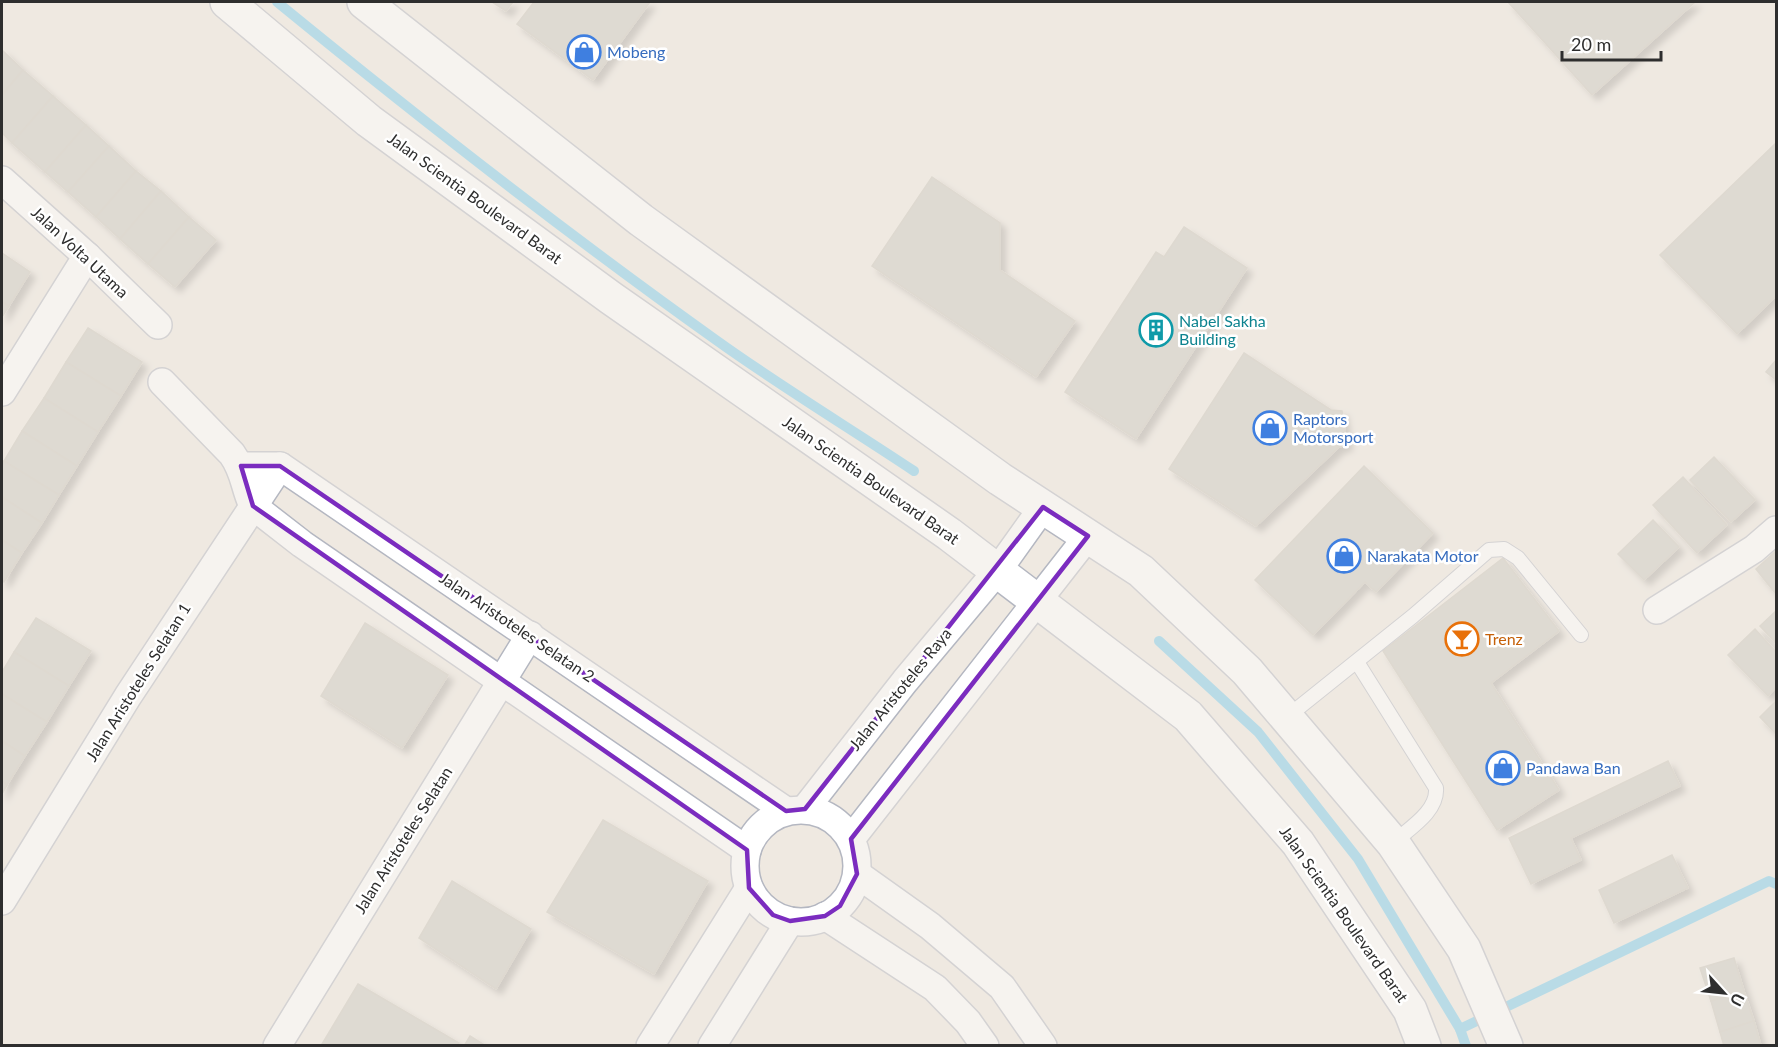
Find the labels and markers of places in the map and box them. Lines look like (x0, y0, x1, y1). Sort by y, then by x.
shop icon: Mobeng (566, 34, 602, 70)
place label: Mobeng (607, 42, 665, 61)
place label: Nabel Sakha Building (1179, 311, 1266, 348)
building icon: Nabel Sakha Building (1138, 312, 1174, 348)
place label: Raptors Motorsport (1293, 409, 1374, 446)
shop icon: Raptors Motorsport (1252, 410, 1288, 446)
shop icon: Narakata Motor (1326, 538, 1362, 574)
place label: Narakata Motor (1367, 546, 1479, 565)
bar icon: Trenz (1444, 621, 1480, 657)
place label: Trenz (1485, 629, 1523, 648)
shop icon: Pandawa Ban (1485, 750, 1521, 786)
place label: Pandawa Ban (1526, 758, 1621, 777)

